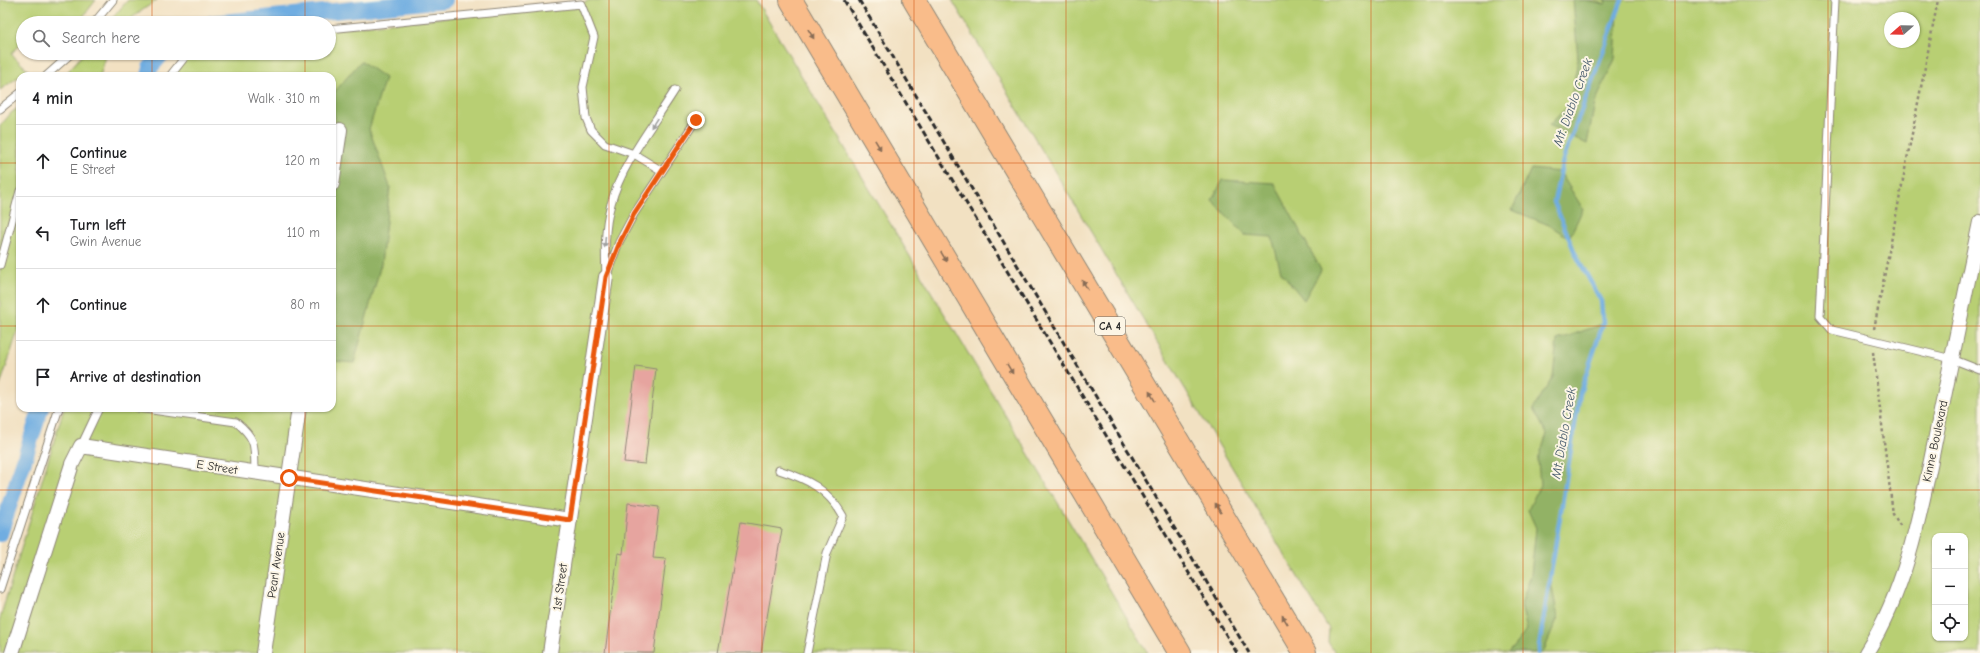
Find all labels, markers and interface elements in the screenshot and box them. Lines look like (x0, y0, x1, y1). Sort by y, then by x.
north arrow (1884, 12, 1920, 48)
search box (16, 16, 336, 60)
icon: search (30, 27, 52, 49)
text: Search here (62, 29, 140, 47)
one-way arrow (807, 29, 815, 39)
water label: Mt. Diablo Creek (1549, 56, 1596, 149)
text: 4 min (32, 89, 73, 108)
text: Walk · 310 m (248, 91, 320, 106)
route end (687, 111, 705, 129)
one-way arrow (650, 118, 658, 128)
one-way arrow (874, 139, 881, 151)
text: Continue (70, 144, 127, 162)
icon: ahead (32, 150, 54, 172)
text: 120 m (285, 153, 320, 168)
text: E Street (70, 162, 115, 177)
text: Turn left (70, 216, 126, 234)
icon: left (32, 222, 54, 244)
text: 110 m (287, 225, 320, 240)
text: Gwin Avenue (70, 234, 141, 249)
one-way arrow (602, 236, 609, 248)
one-way arrow (940, 252, 948, 262)
one-way arrow (1081, 279, 1088, 291)
icon: ahead (32, 294, 54, 316)
text: Continue (70, 296, 127, 314)
text: 80 m (290, 297, 320, 312)
road number: CA 4 (1095, 317, 1125, 335)
one-way arrow (1007, 363, 1014, 375)
icon: arrive (32, 366, 54, 388)
text: Arrive at destination (70, 368, 201, 386)
water label: Mt. Diablo Creek (1548, 386, 1579, 481)
one-way arrow (1148, 391, 1155, 402)
street label: Kinne Boulevard (1920, 399, 1950, 483)
street label: E Street (196, 457, 239, 477)
route start (280, 469, 298, 487)
one-way arrow (1215, 502, 1222, 514)
street label: Pearl Avenue (264, 531, 288, 599)
map controls (1932, 533, 1968, 641)
button: + (1932, 533, 1968, 569)
street label: 1st Street (550, 562, 570, 611)
button: − (1932, 569, 1968, 605)
button: locate (1932, 605, 1968, 641)
one-way arrow (1282, 614, 1289, 626)

